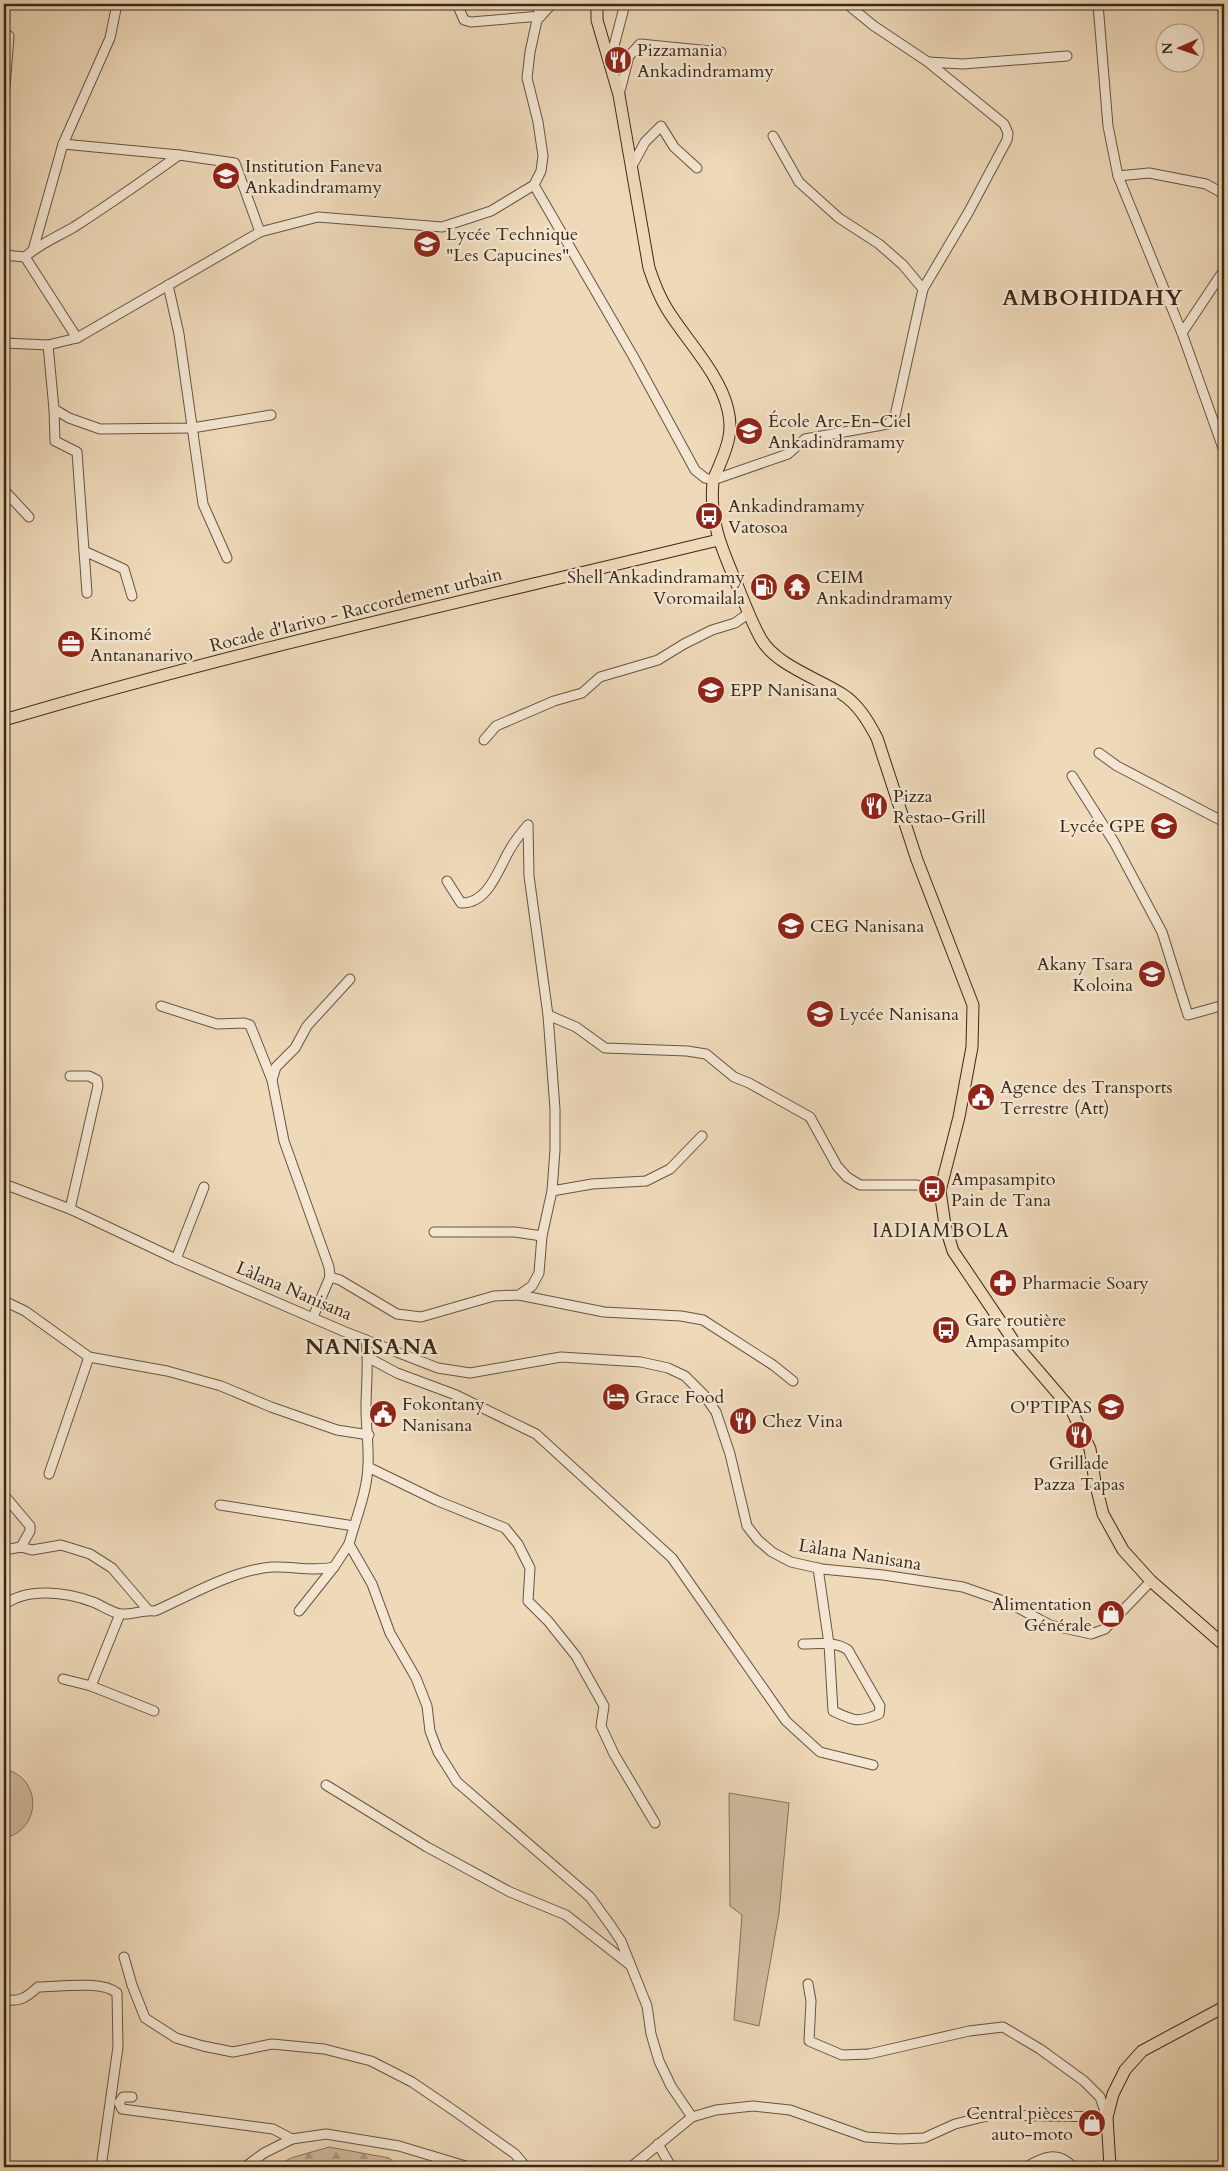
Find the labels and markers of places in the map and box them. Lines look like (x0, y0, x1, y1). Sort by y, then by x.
place label: Pizzamania Ankadindramamy (637, 38, 774, 84)
restaurant icon: Pizzamania Ankadindramamy (603, 45, 633, 75)
place label: Institution Faneva Ankadindramamy (245, 154, 383, 200)
school or university icon: Institution Faneva Ankadindramamy (211, 161, 241, 191)
place label: Lycée Technique "Les Capucines" (446, 222, 578, 268)
school or university icon: Lycée Technique "Les Capucines" (412, 229, 442, 259)
place label: École Arc-En-Ciel Ankadindramamy (768, 409, 912, 455)
school or university icon: École Arc-En-Ciel Ankadindramamy (734, 416, 764, 446)
place label: Ankadindramamy Vatosoa (728, 494, 865, 540)
bus stop icon: Ankadindramamy Vatosoa (694, 501, 724, 531)
place label: Shell Ankadindramamy Voromailala (567, 565, 745, 611)
place label: CEIM Ankadindramamy (816, 565, 953, 611)
fuel station icon: Shell Ankadindramamy Voromailala (749, 572, 779, 602)
temple icon: CEIM Ankadindramamy (782, 572, 812, 602)
place label: Kinomé Antananarivo (90, 622, 193, 668)
office icon: Kinomé Antananarivo (56, 629, 86, 659)
school or university icon: EPP Nanisana (696, 675, 726, 705)
place label: EPP Nanisana (730, 678, 838, 703)
place label: Pizza Restao-Grill (893, 784, 986, 830)
restaurant icon: Pizza Restao-Grill (859, 791, 889, 821)
school or university icon: Lycée GPE (1149, 811, 1179, 841)
place label: Lycée GPE (1059, 814, 1145, 839)
school or university icon: CEG Nanisana (776, 911, 806, 941)
place label: CEG Nanisana (810, 914, 924, 939)
place label: Akany Tsara Koloina (1037, 952, 1133, 998)
school or university icon: Akany Tsara Koloina (1137, 959, 1167, 989)
school or university icon: Lycée Nanisana (805, 999, 835, 1029)
place label: Lycée Nanisana (839, 1002, 959, 1027)
place label: Agence des Transports Terrestre (Att) (1000, 1075, 1173, 1121)
public building icon: Agence des Transports Terrestre (Att) (966, 1082, 996, 1112)
place label: Ampasampito Pain de Tana (951, 1167, 1056, 1213)
bus stop icon: Ampasampito Pain de Tana (917, 1174, 947, 1204)
pharmacy icon: Pharmacie Soary (988, 1268, 1018, 1298)
place label: Pharmacie Soary (1022, 1271, 1149, 1296)
place label: Gare routière Ampasampito (965, 1308, 1070, 1354)
bus stop icon: Gare routière Ampasampito (931, 1315, 961, 1345)
hotel icon: Grace Food (601, 1382, 631, 1412)
place label: Grace Food (635, 1385, 725, 1410)
place label: Fokontany Nanisana (402, 1392, 485, 1438)
school or university icon: O'PTIPAS (1096, 1392, 1126, 1422)
place label: O'PTIPAS (1010, 1395, 1092, 1420)
public building icon: Fokontany Nanisana (368, 1399, 398, 1429)
restaurant icon: Chez Vina (728, 1406, 758, 1436)
place label: Chez Vina (762, 1409, 843, 1434)
restaurant icon: Grillade Pazza Tapas (1064, 1420, 1094, 1450)
place label: Grillade Pazza Tapas (1033, 1451, 1125, 1497)
place label: Alimentation Générale (992, 1592, 1093, 1638)
shop icon: Alimentation Générale (1096, 1599, 1126, 1629)
place label: Central pièces auto-moto (966, 2101, 1073, 2147)
shop icon: Central pièces auto-moto (1077, 2108, 1107, 2138)

